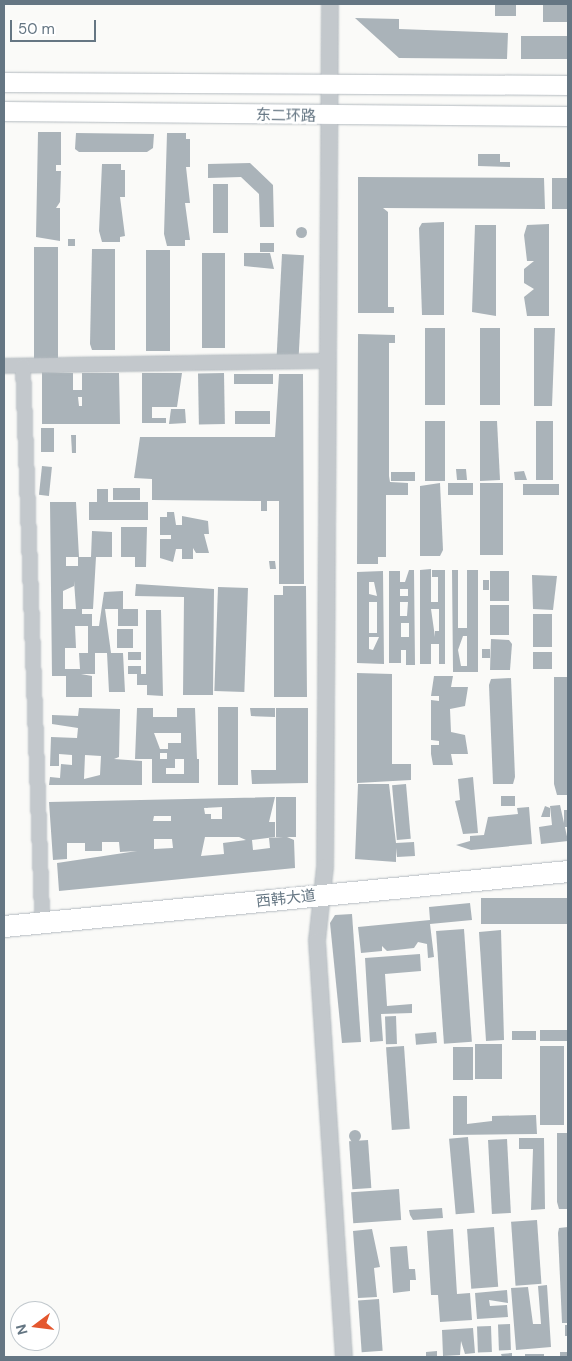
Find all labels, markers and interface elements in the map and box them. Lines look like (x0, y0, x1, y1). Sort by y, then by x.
scale bar (12, 10, 99, 42)
text: 50 m (18, 19, 55, 39)
street label: 东二环路 (256, 106, 316, 126)
street label: 西韩大道 (255, 887, 317, 911)
north arrow (10, 1301, 60, 1351)
text: N (11, 1322, 31, 1337)

